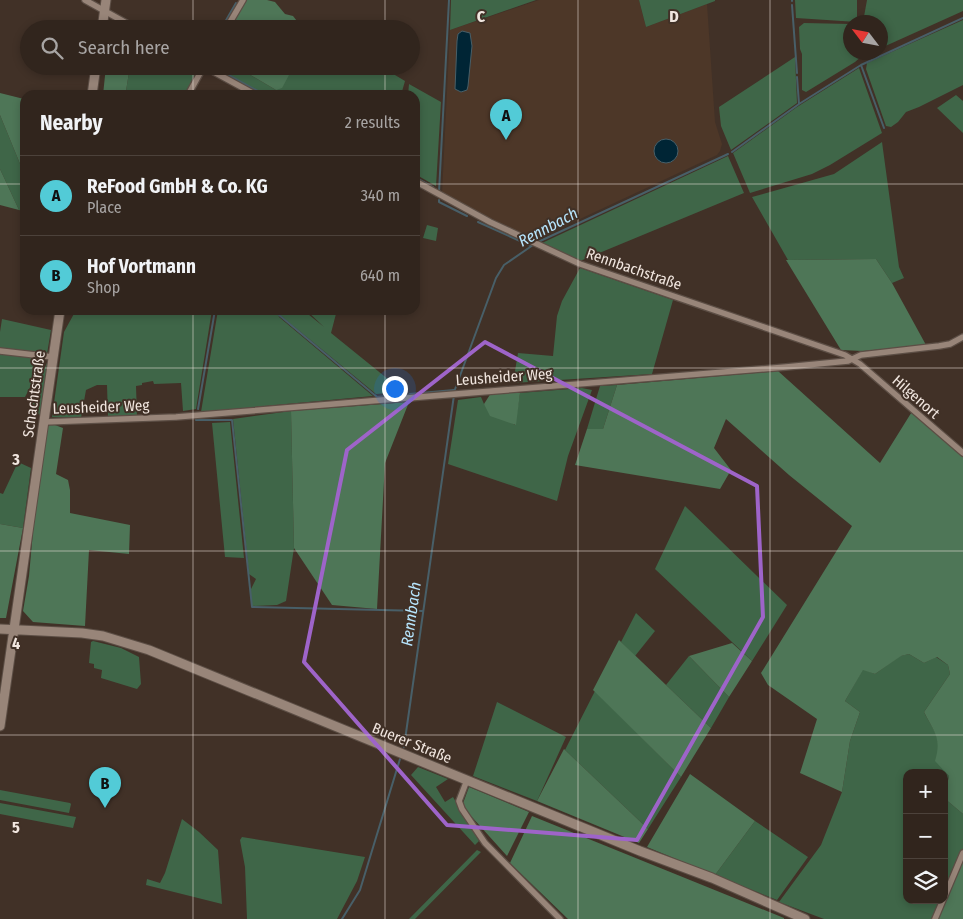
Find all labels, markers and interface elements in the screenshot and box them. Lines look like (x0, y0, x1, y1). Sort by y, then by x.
text: C (477, 7, 486, 26)
text: D (669, 7, 679, 26)
north arrow (843, 15, 888, 60)
search box (20, 20, 420, 75)
icon: search (38, 34, 66, 62)
text: Search here (78, 36, 170, 59)
pin: A (490, 99, 522, 140)
text: Nearby (40, 110, 102, 136)
text: 2 results (345, 113, 400, 132)
text: ReFood GmbH & Co. KG (87, 175, 268, 198)
text: A (52, 186, 60, 205)
text: 340 m (361, 186, 400, 205)
text: Place (87, 198, 122, 217)
water label: Rennbach (515, 203, 581, 251)
street label: Rennbachstraße (584, 244, 684, 294)
text: Hof Vortmann (87, 255, 196, 278)
text: B (52, 266, 60, 285)
text: 640 m (360, 266, 400, 285)
text: Shop (87, 278, 120, 297)
street label: Schachtstraße (19, 350, 49, 438)
street label: Leusheider Weg (455, 365, 553, 389)
street label: Hilgenort (889, 372, 943, 423)
your location (382, 376, 408, 402)
street label: Leusheider Weg (52, 396, 150, 418)
text: 3 (11, 450, 20, 469)
water label: Rennbach (397, 581, 425, 647)
text: 4 (12, 634, 20, 653)
street label: Buerer Straße (370, 719, 454, 767)
pin: B (89, 767, 121, 808)
map controls (903, 769, 948, 904)
button: + (903, 769, 948, 814)
button: − (903, 814, 948, 859)
text: 5 (12, 818, 20, 837)
button: layers (903, 859, 948, 904)

